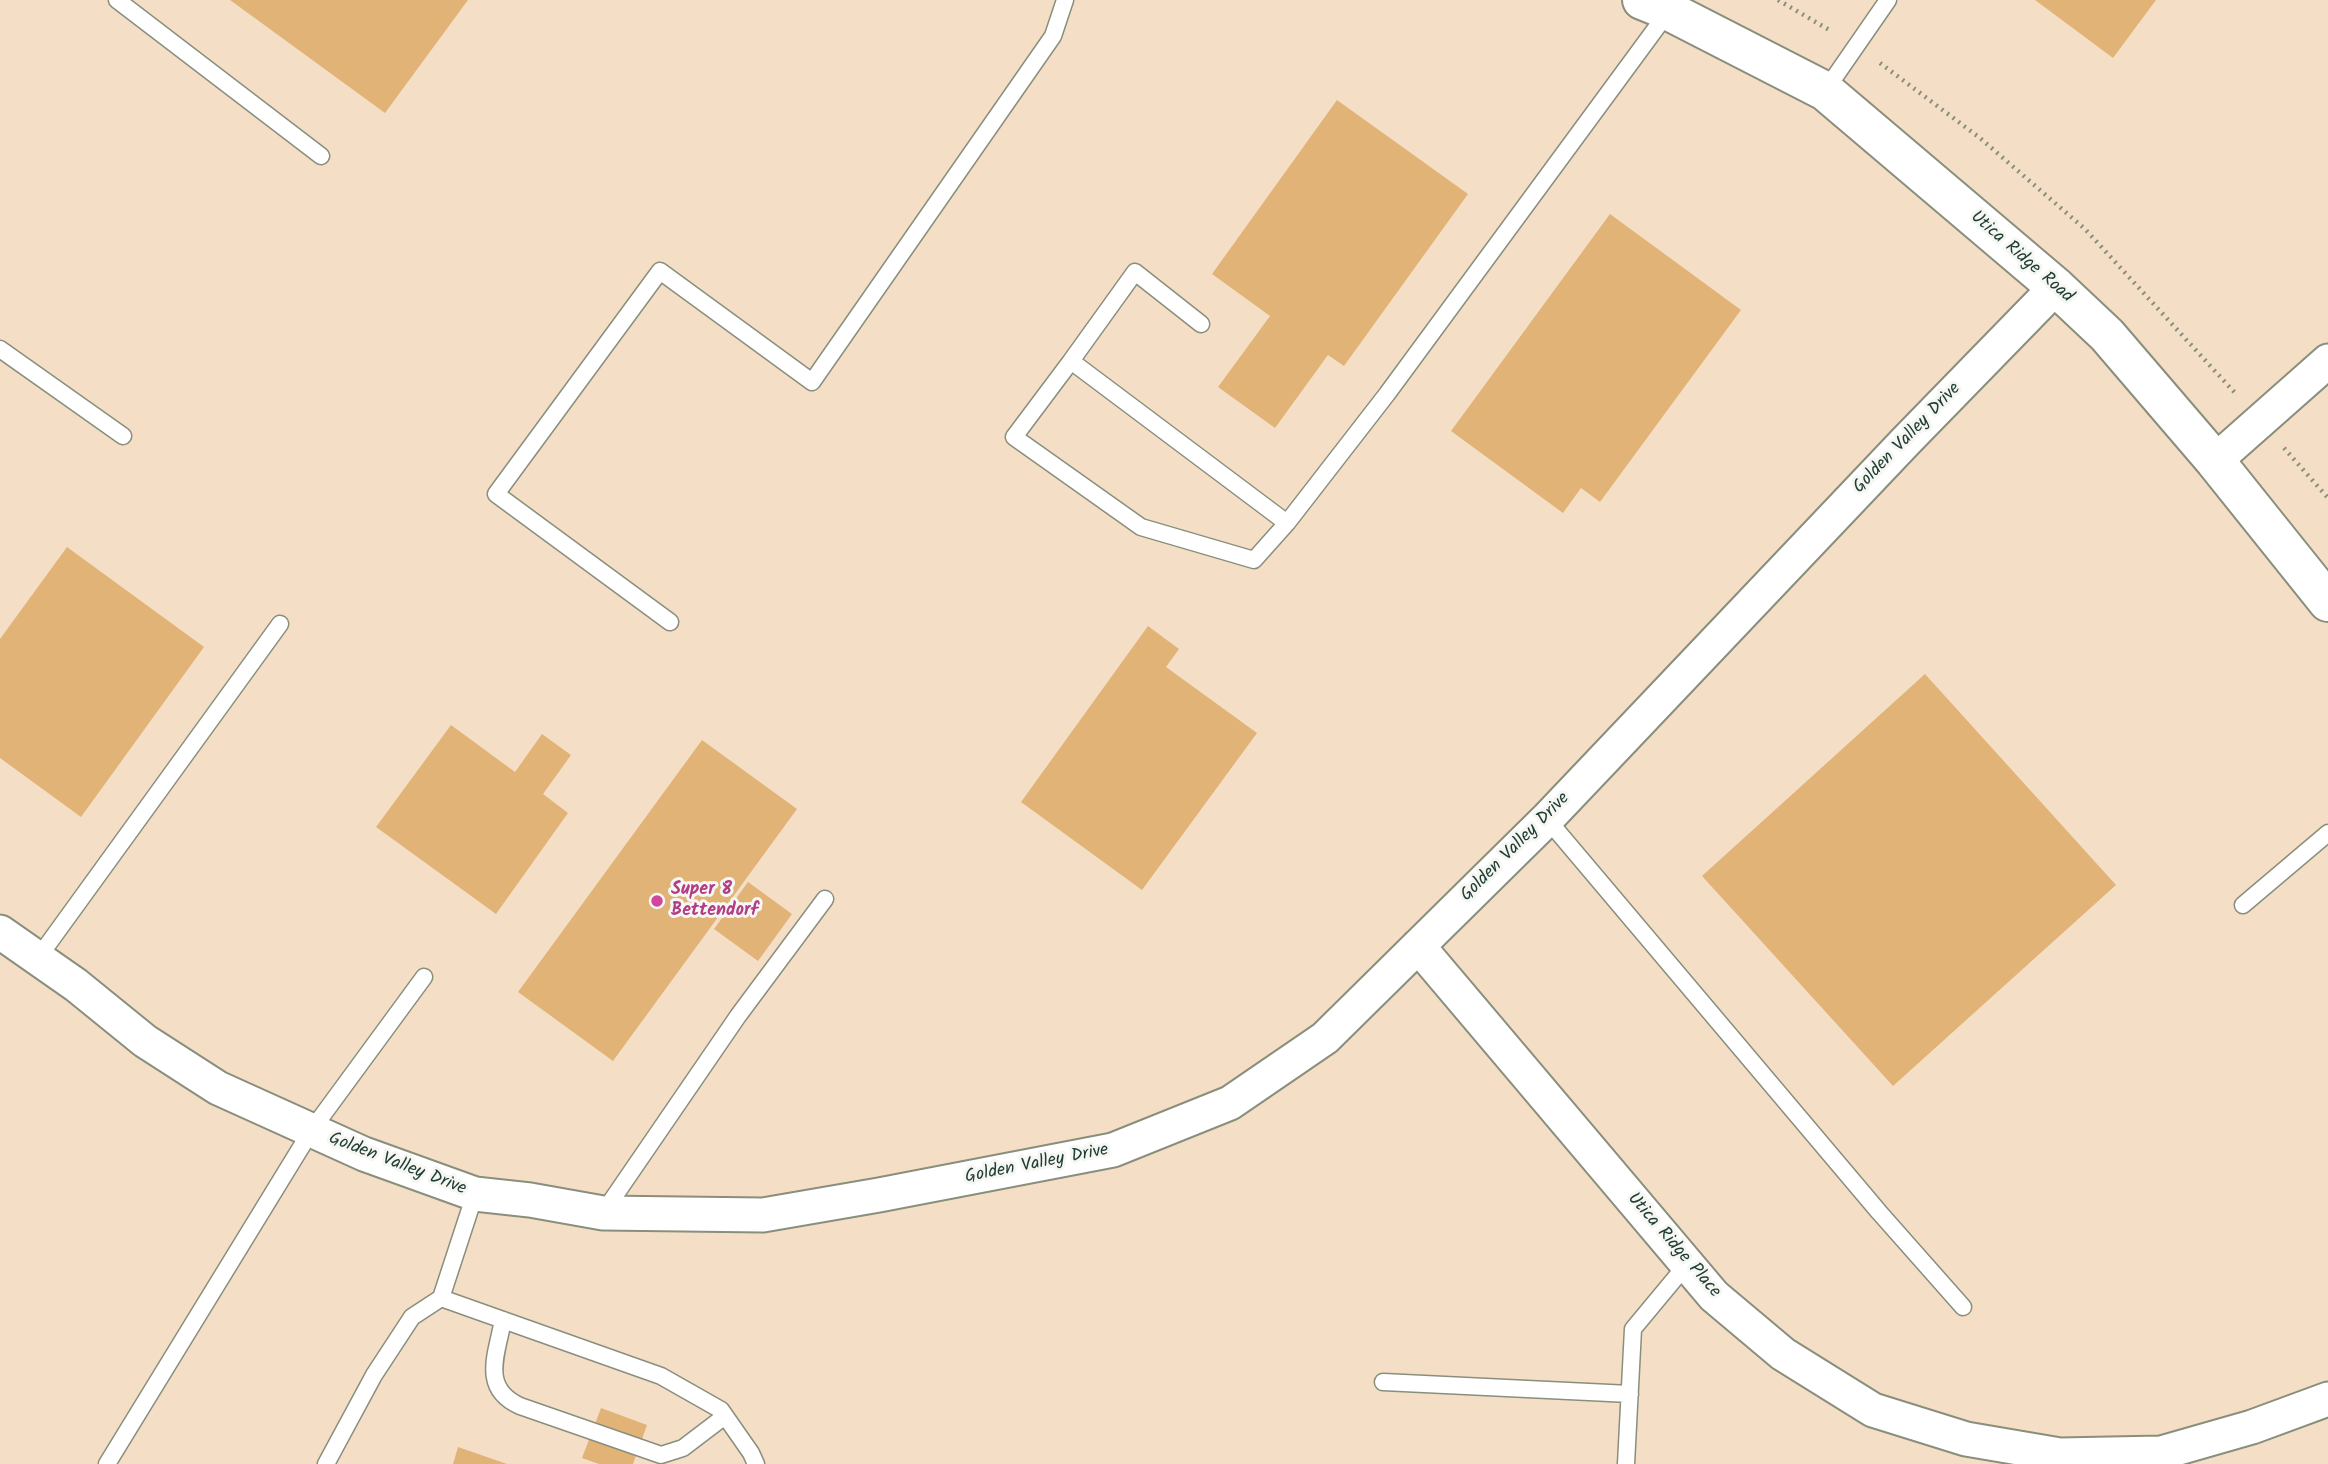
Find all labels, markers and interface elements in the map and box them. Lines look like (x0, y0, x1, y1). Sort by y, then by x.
street label: Utica Ridge Road (1965, 207, 2077, 309)
street label: Golden Valley Drive (1850, 379, 1966, 499)
street label: Golden Valley Drive (1457, 789, 1575, 907)
place label: Super 8 Bettendorf (671, 880, 758, 922)
marker: Super 8 Bettendorf (649, 893, 665, 909)
street label: Golden Valley Drive (325, 1129, 469, 1201)
street label: Golden Valley Drive (963, 1141, 1111, 1189)
street label: Utica Ridge Place (1622, 1189, 1724, 1303)

